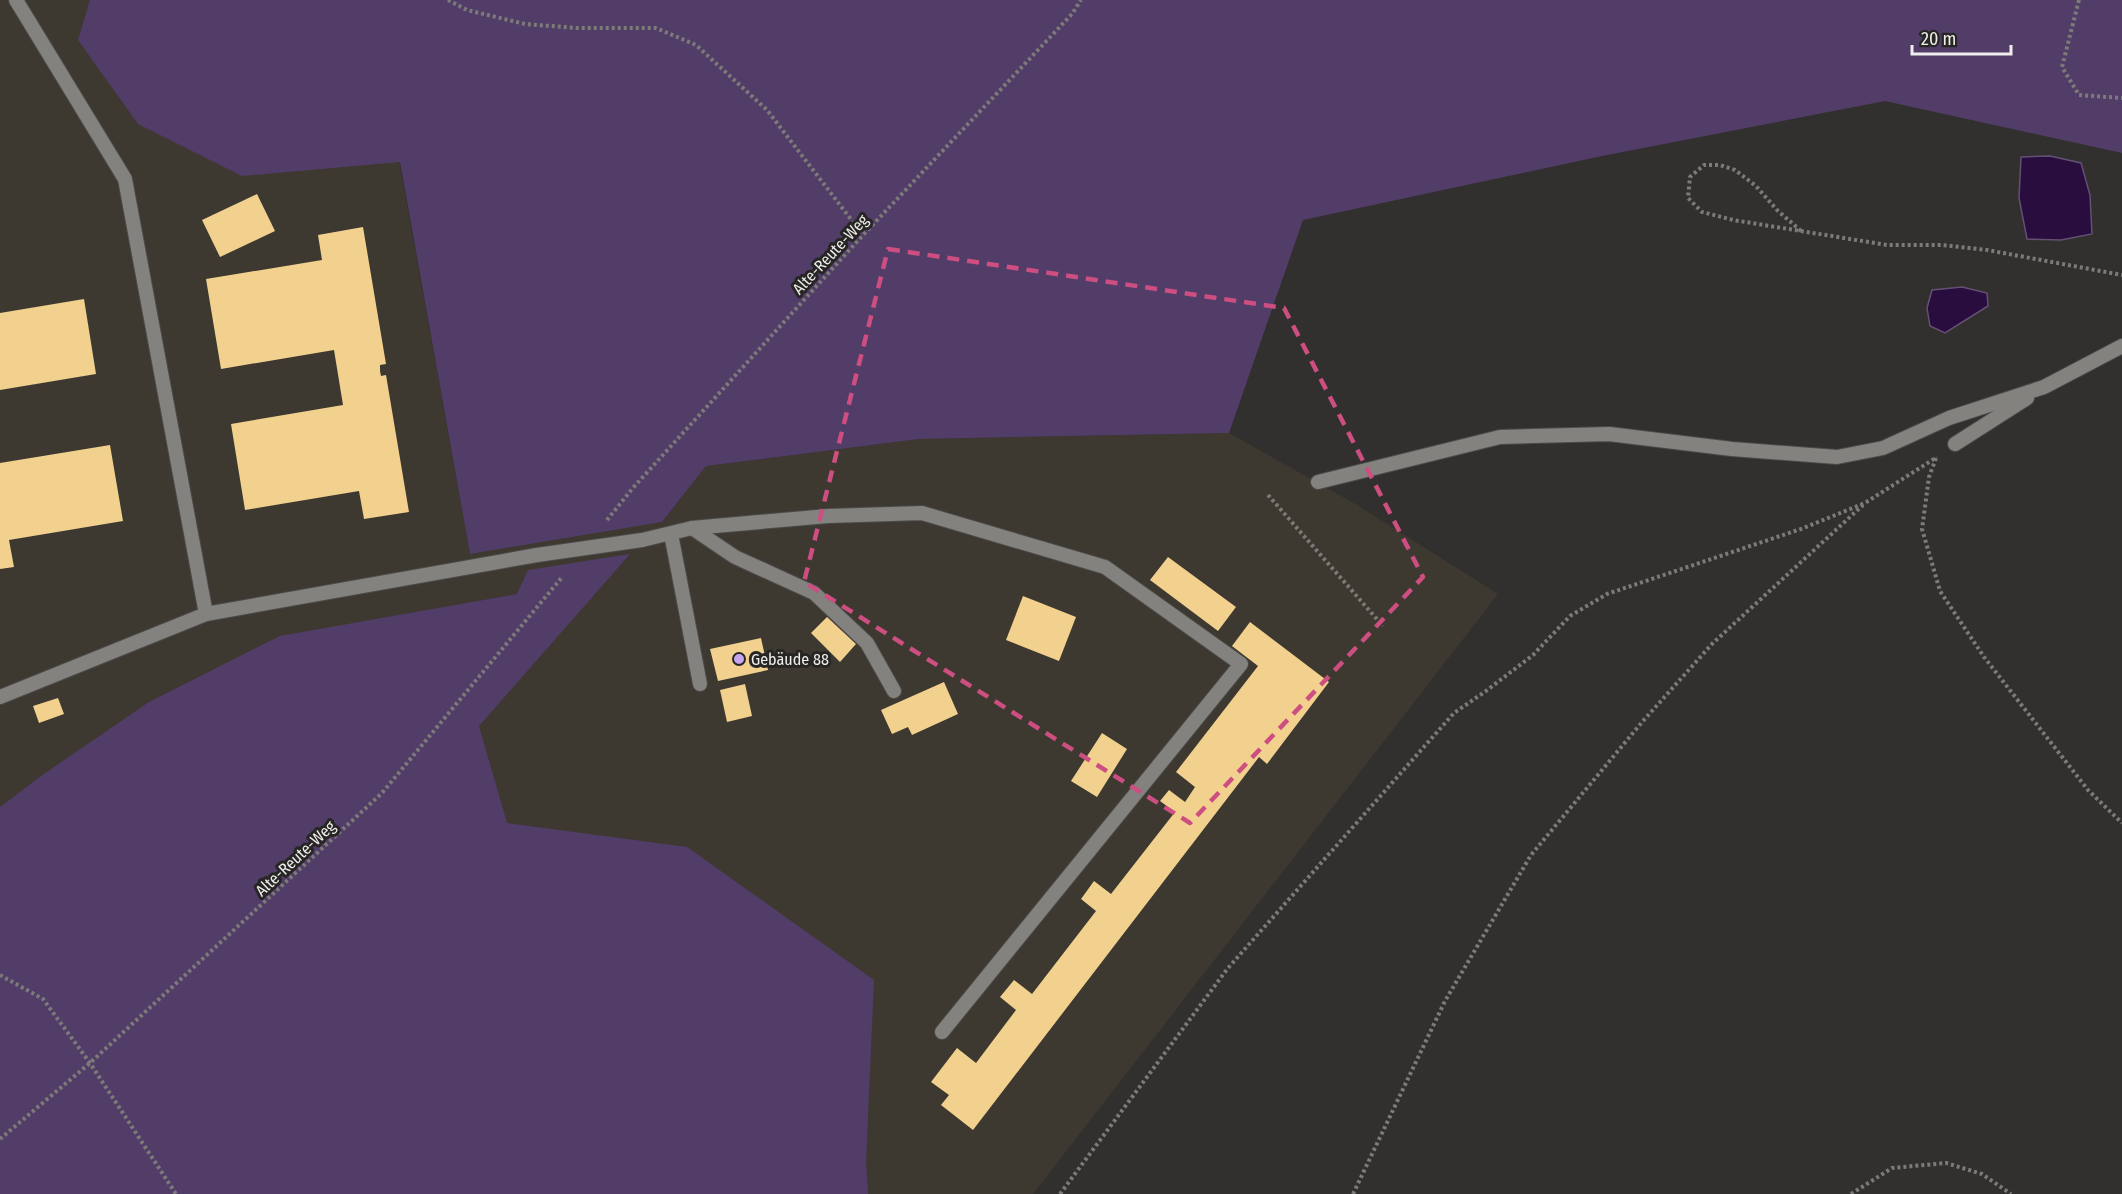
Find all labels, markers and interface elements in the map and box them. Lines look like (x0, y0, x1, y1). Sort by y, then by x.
scale bar (1912, 18, 2011, 56)
text: 20 m (1921, 28, 1956, 50)
street label: Alte-Reute-Weg (789, 210, 873, 298)
place label: Gebäude 88 (751, 650, 829, 669)
marker: Gebäude 88 (732, 652, 746, 666)
street label: Alte-Reute-Weg (251, 816, 340, 900)

